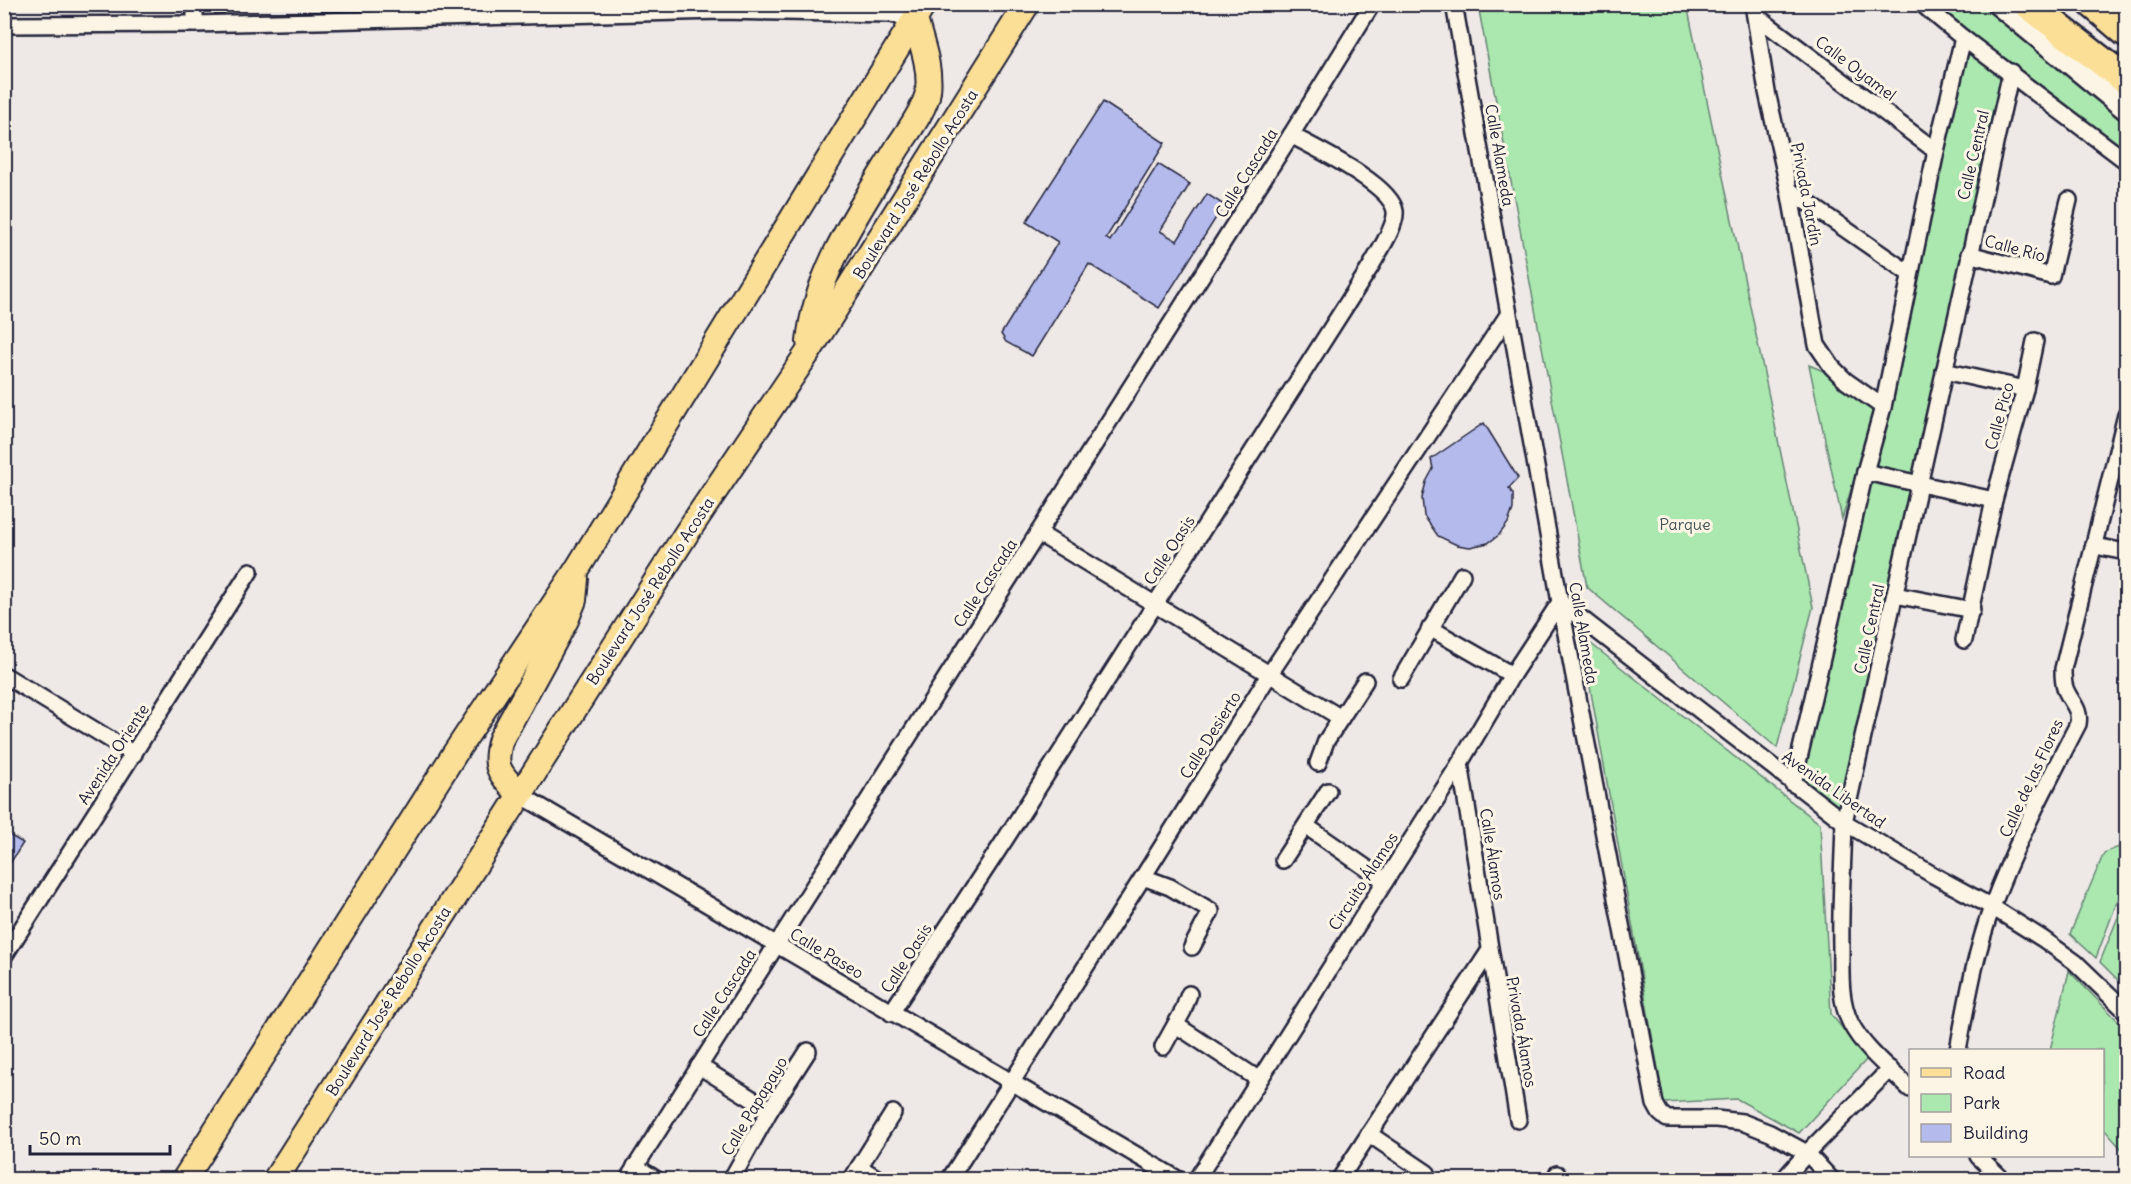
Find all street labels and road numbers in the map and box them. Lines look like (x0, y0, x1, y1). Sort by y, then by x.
street label: Calle Oyamel (1812, 31, 1900, 105)
street label: Boulevard José Rebollo Acosta (848, 86, 982, 282)
street label: Calle Alameda (1481, 102, 1519, 208)
street label: Calle Central (1953, 108, 1993, 202)
street label: Calle Cascada (1211, 125, 1281, 221)
street label: Privada Jardín (1787, 141, 1827, 247)
street label: Calle Río (1983, 230, 2047, 266)
street label: Calle Pico (1980, 380, 2018, 452)
street label: Boulevard José Rebollo Acosta (582, 493, 718, 689)
street label: Calle Oasis (1139, 512, 1199, 588)
street label: Calle Cascada (949, 535, 1021, 631)
street label: Calle Alameda (1565, 580, 1603, 686)
street label: Calle Central (1850, 582, 1888, 676)
street label: Calle Desierto (1175, 688, 1245, 782)
street label: Avenida Oriente (73, 700, 153, 808)
street label: Calle de las Flores (1995, 716, 2067, 840)
street label: Avenida Libertad (1778, 746, 1890, 832)
street label: Calle Álamos (1476, 807, 1510, 901)
street label: Circuito Álamos (1324, 828, 1402, 934)
street label: Boulevard José Rebollo Acosta (321, 903, 455, 1099)
street label: Calle Oasis (876, 920, 936, 996)
street label: Calle Paseo (787, 923, 867, 983)
street label: Calle Cascada (688, 945, 760, 1041)
street label: Privada Álamos (1502, 975, 1542, 1089)
street label: Calle Papapayo (717, 1053, 791, 1159)

